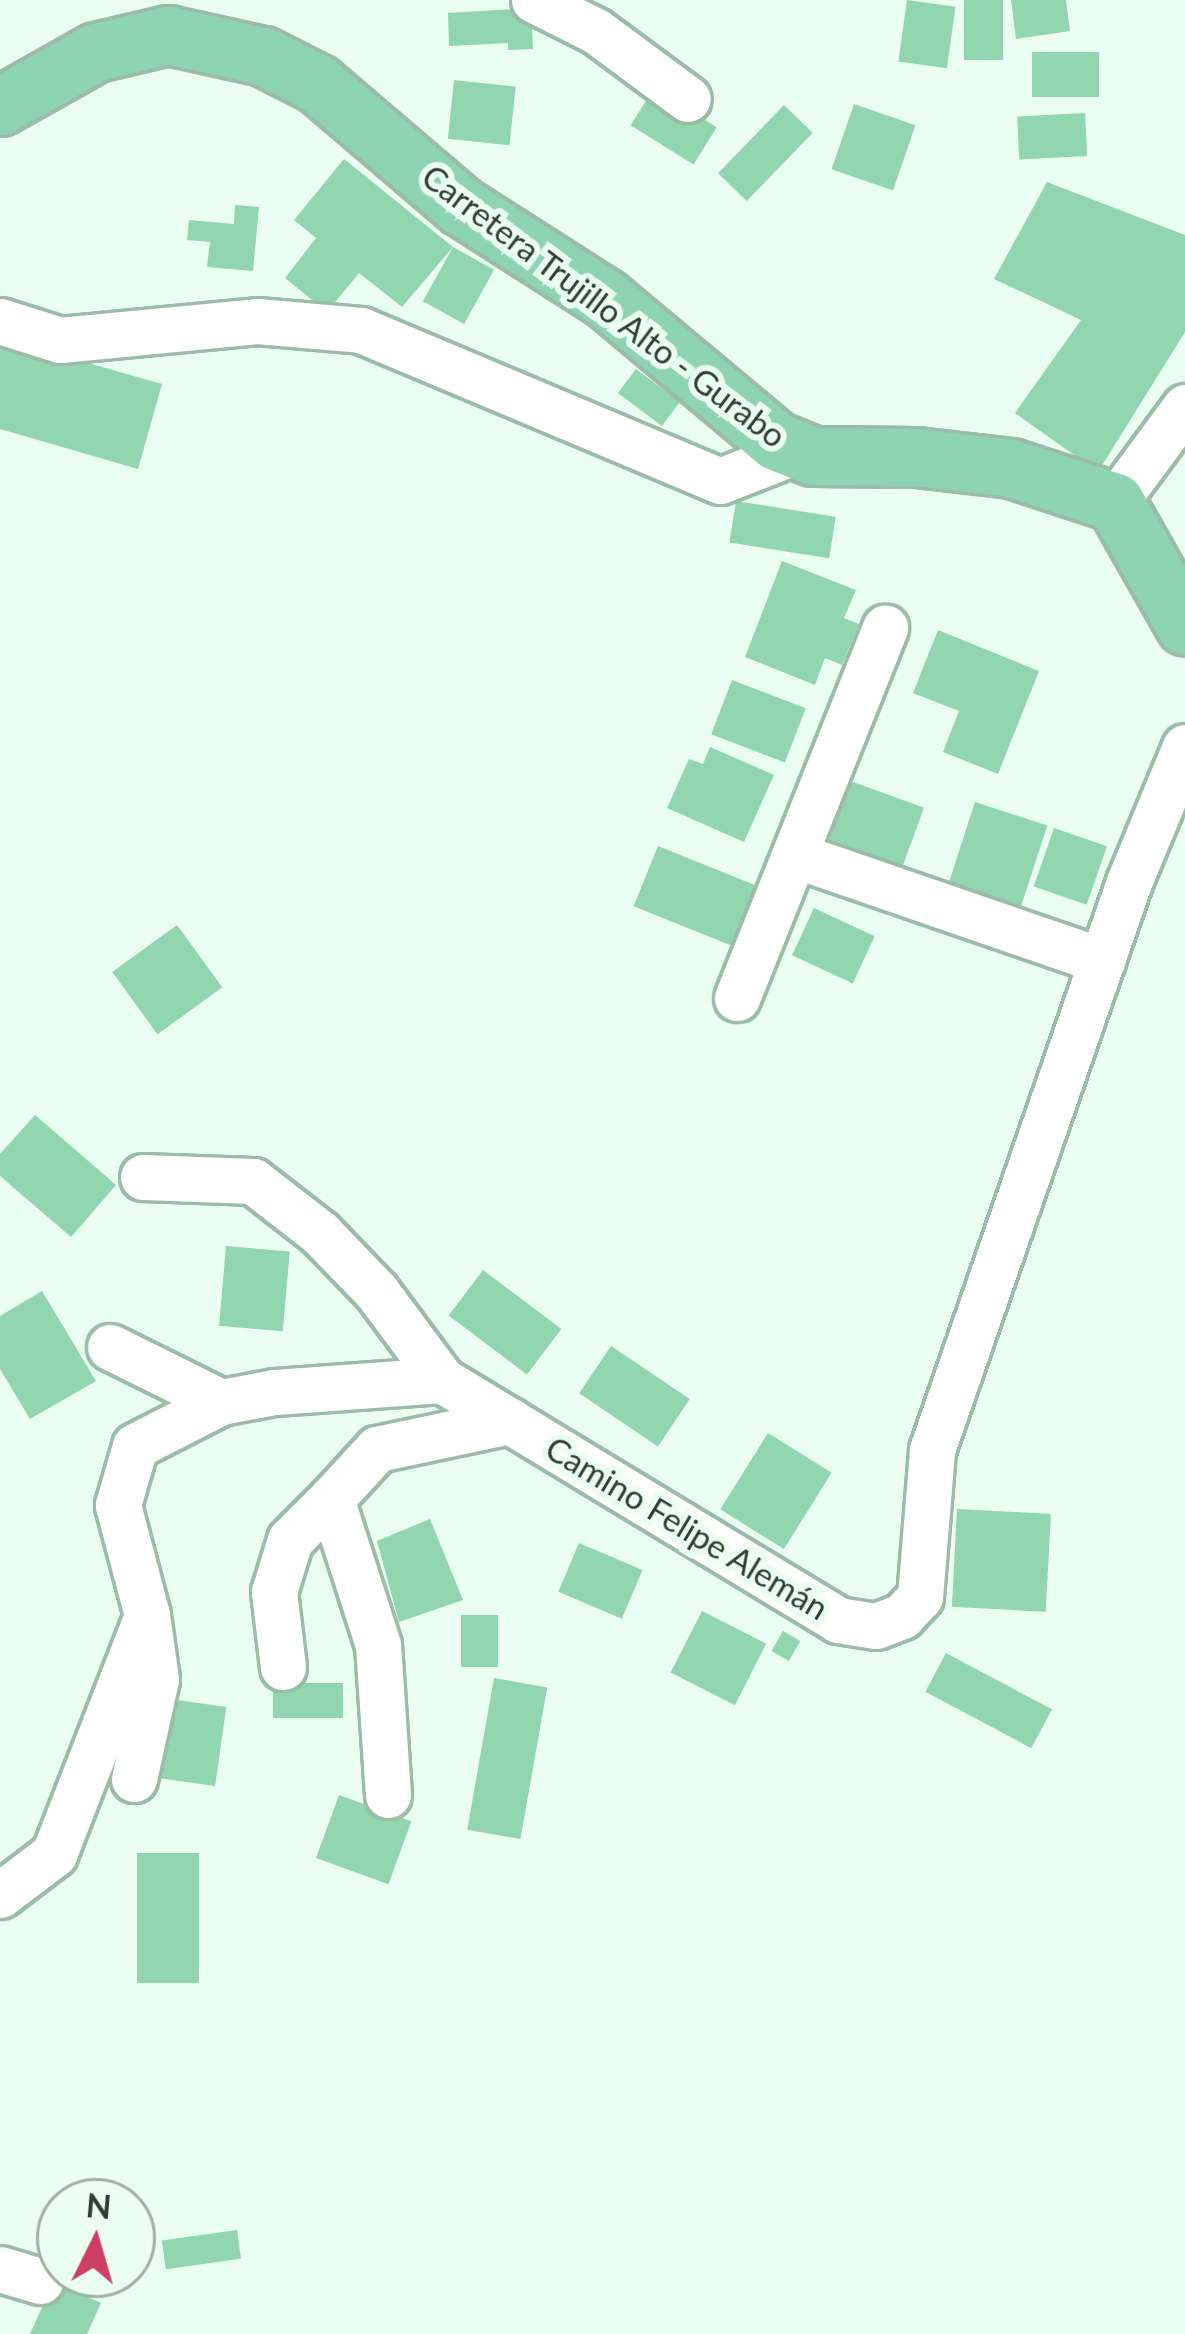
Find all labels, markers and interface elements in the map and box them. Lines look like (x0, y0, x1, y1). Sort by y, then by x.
street label: Carretera Trujillo Alto - Gurabo (414, 156, 794, 456)
street label: Camino Felipe Alemán (538, 1428, 836, 1628)
north arrow (36, 2178, 156, 2298)
text: N (84, 2184, 113, 2226)

